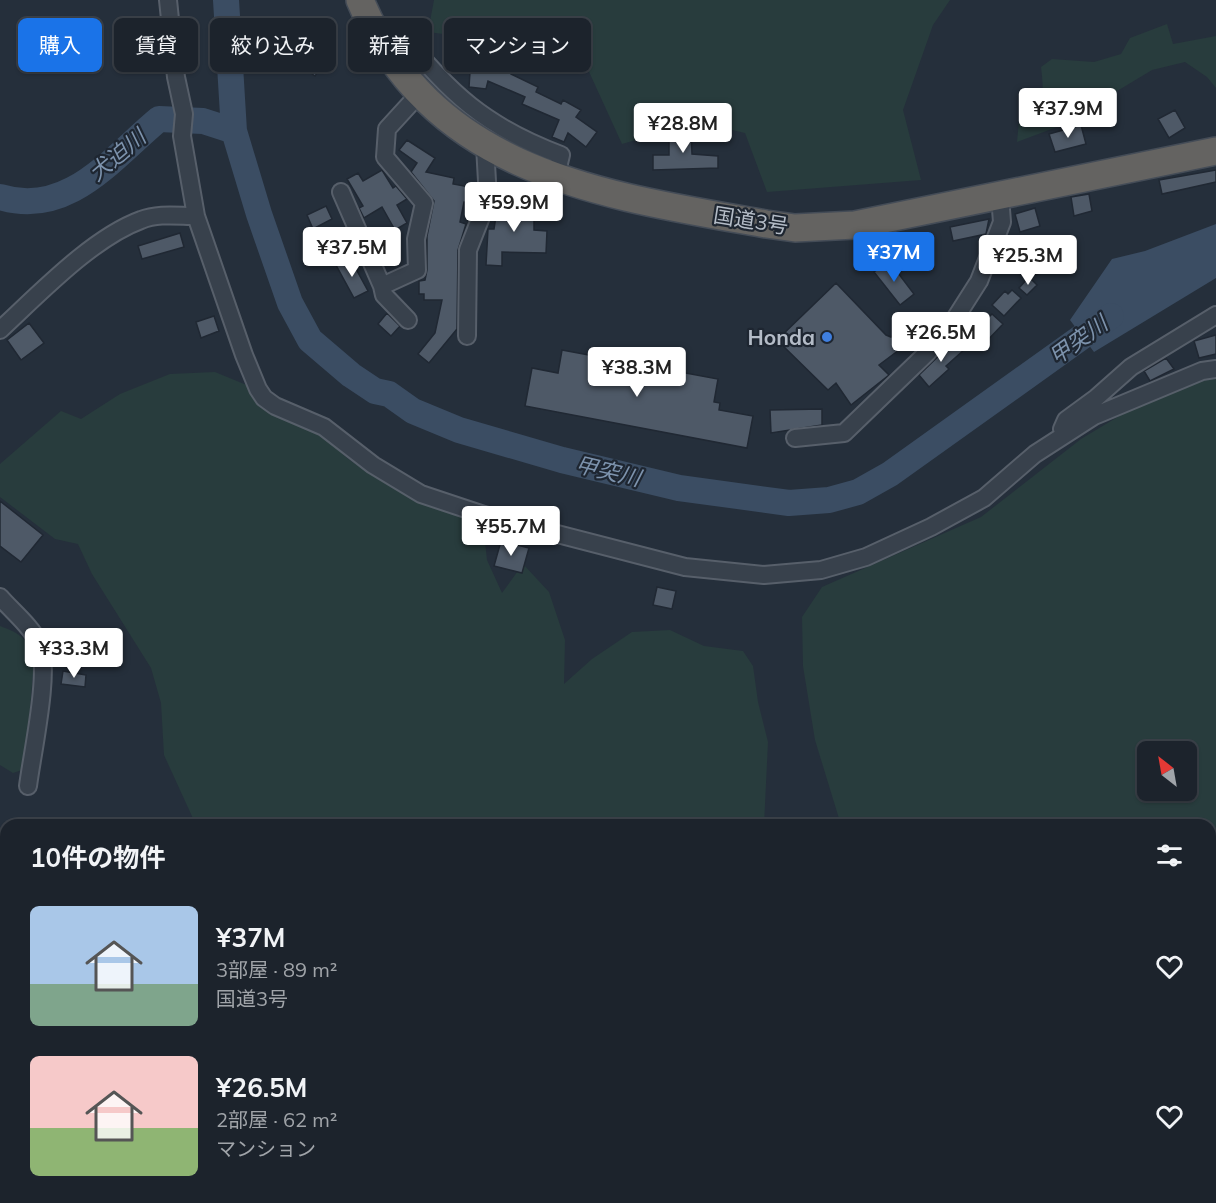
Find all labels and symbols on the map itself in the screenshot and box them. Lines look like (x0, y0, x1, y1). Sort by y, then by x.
pin: ¥37.9M (1019, 88, 1117, 139)
pin: ¥28.8M (634, 103, 732, 154)
water label: 犬迫川 (83, 122, 153, 187)
pin: ¥59.9M (465, 182, 563, 233)
street label: 国道3号 (712, 201, 790, 239)
pin: ¥37.5M (303, 227, 401, 278)
pin: ¥37M (858, 232, 930, 283)
pin: ¥25.3M (979, 235, 1077, 286)
water label: 甲突川 (1043, 308, 1115, 371)
pin: ¥26.5M (892, 312, 990, 363)
place label: Honda (748, 324, 815, 350)
marker: Honda (820, 330, 834, 344)
pin: ¥38.3M (588, 347, 686, 398)
water label: 甲突川 (573, 450, 645, 493)
pin: ¥55.7M (462, 506, 560, 557)
pin: ¥33.3M (25, 628, 123, 679)
north arrow (1137, 741, 1197, 801)

